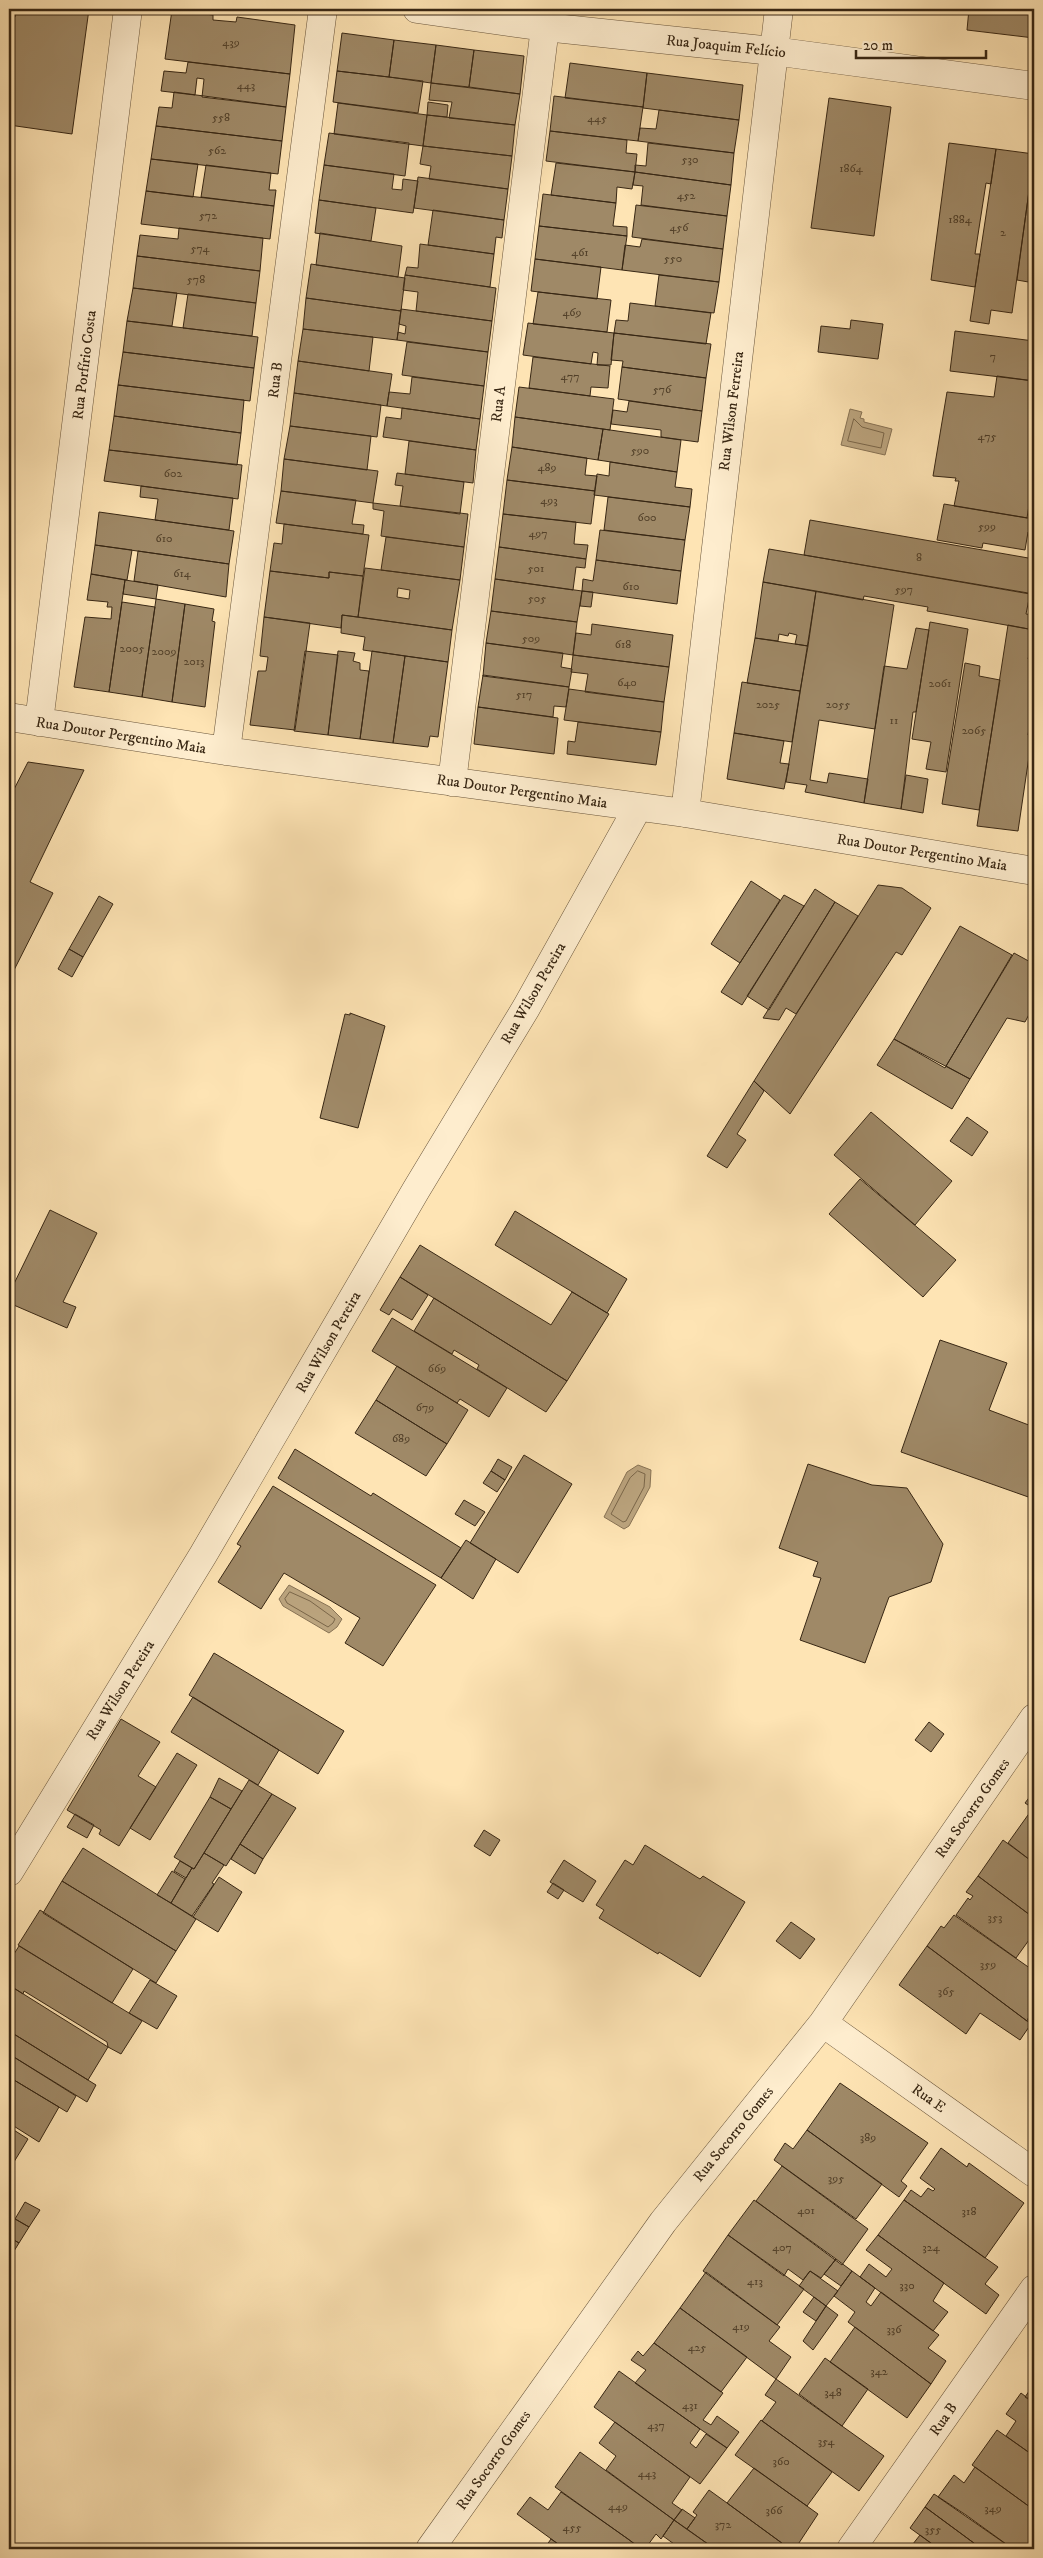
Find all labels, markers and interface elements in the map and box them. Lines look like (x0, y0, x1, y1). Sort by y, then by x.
scale bar (856, 28, 986, 60)
street label: Rua Joaquim Felício (665, 31, 787, 62)
house number: 439 (222, 35, 240, 50)
text: 20 m (863, 36, 893, 55)
house number: 443 (237, 78, 255, 93)
house number: 558 (212, 110, 230, 125)
house number: 445 (587, 111, 607, 126)
house number: 562 (208, 143, 226, 158)
house number: 530 (682, 152, 698, 167)
house number: 1864 (839, 161, 864, 176)
house number: 452 (677, 188, 695, 203)
house number: 572 (199, 208, 217, 223)
house number: 1884 (948, 212, 973, 227)
house number: 456 (669, 220, 689, 235)
house number: 2 (1000, 225, 1006, 240)
house number: 574 (191, 241, 211, 256)
house number: 461 (571, 245, 589, 260)
house number: 550 (664, 251, 682, 266)
house number: 578 (187, 272, 205, 287)
house number: 469 (562, 305, 582, 320)
street label: Rua Porfírio Costa (68, 309, 101, 421)
street label: Rua Wilson Ferreira (715, 349, 748, 472)
house number: 7 (990, 349, 996, 364)
street label: Rua B (264, 361, 287, 399)
house number: 477 (560, 369, 580, 384)
house number: 576 (653, 382, 672, 397)
street label: Rua A (487, 384, 510, 423)
house number: 475 (978, 429, 996, 444)
house number: 590 (631, 443, 649, 458)
house number: 489 (538, 460, 556, 475)
house number: 602 (164, 466, 182, 481)
house number: 493 (540, 493, 558, 508)
house number: 600 (637, 510, 657, 525)
house number: 599 (978, 519, 996, 534)
house number: 497 (528, 526, 548, 541)
house number: 610 (155, 531, 173, 546)
house number: 8 (916, 550, 922, 565)
house number: 501 (528, 561, 544, 576)
house number: 614 (173, 566, 192, 581)
house number: 610 (622, 579, 640, 594)
house number: 597 (895, 582, 913, 597)
house number: 505 (528, 591, 546, 606)
house number: 509 (522, 631, 540, 646)
house number: 618 (615, 637, 631, 652)
house number: 2005 (120, 641, 144, 656)
house number: 2009 (152, 644, 176, 659)
house number: 2013 (183, 654, 205, 669)
house number: 640 (617, 675, 637, 690)
house number: 2061 (929, 676, 951, 691)
house number: 517 (516, 687, 532, 702)
house number: 2025 (756, 697, 780, 712)
house number: 2055 (826, 697, 850, 712)
street label: Rua Doutor Pergentino Maia (34, 713, 208, 758)
house number: 11 (890, 713, 898, 728)
house number: 2065 (962, 723, 986, 738)
street label: Rua Doutor Pergentino Maia (435, 770, 609, 813)
street label: Rua Doutor Pergentino Maia (835, 830, 1009, 875)
street label: Rua Wilson Pereira (497, 938, 571, 1048)
street label: Rua Wilson Pereira (292, 1287, 366, 1397)
house number: 669 (428, 1361, 446, 1376)
house number: 679 (416, 1400, 434, 1415)
house number: 689 (392, 1431, 410, 1446)
street label: Rua Wilson Pereira (82, 1636, 159, 1744)
street label: Rua Socorro Gomes (931, 1755, 1014, 1862)
house number: 353 (988, 1910, 1002, 1925)
house number: 359 (980, 1957, 996, 1972)
house number: 365 (938, 1984, 954, 1999)
street label: Rua E (908, 2080, 950, 2117)
street label: Rua Socorro Gomes (689, 2083, 778, 2186)
house number: 389 (860, 2130, 876, 2145)
house number: 395 (828, 2171, 844, 2186)
house number: 401 (797, 2203, 815, 2218)
house number: 318 (962, 2204, 976, 2219)
house number: 407 (772, 2240, 792, 2255)
house number: 324 (922, 2240, 941, 2255)
house number: 413 (747, 2274, 763, 2289)
house number: 330 (899, 2278, 915, 2293)
house number: 419 (732, 2319, 750, 2334)
house number: 336 (886, 2322, 902, 2337)
house number: 425 (688, 2340, 706, 2355)
house number: 342 (870, 2364, 888, 2379)
house number: 348 (824, 2385, 842, 2400)
house number: 431 (682, 2398, 698, 2413)
street label: Rua B (925, 2399, 962, 2440)
street label: Rua Socorro Gomes (452, 2407, 535, 2514)
house number: 437 (647, 2418, 665, 2433)
house number: 354 (818, 2434, 835, 2449)
house number: 360 (772, 2454, 790, 2469)
house number: 443 (638, 2466, 656, 2481)
house number: 449 (608, 2499, 628, 2514)
house number: 349 (984, 2501, 1002, 2516)
house number: 366 (766, 2503, 783, 2518)
house number: 372 (715, 2517, 731, 2532)
house number: 455 (563, 2520, 581, 2535)
house number: 355 (925, 2522, 941, 2537)

